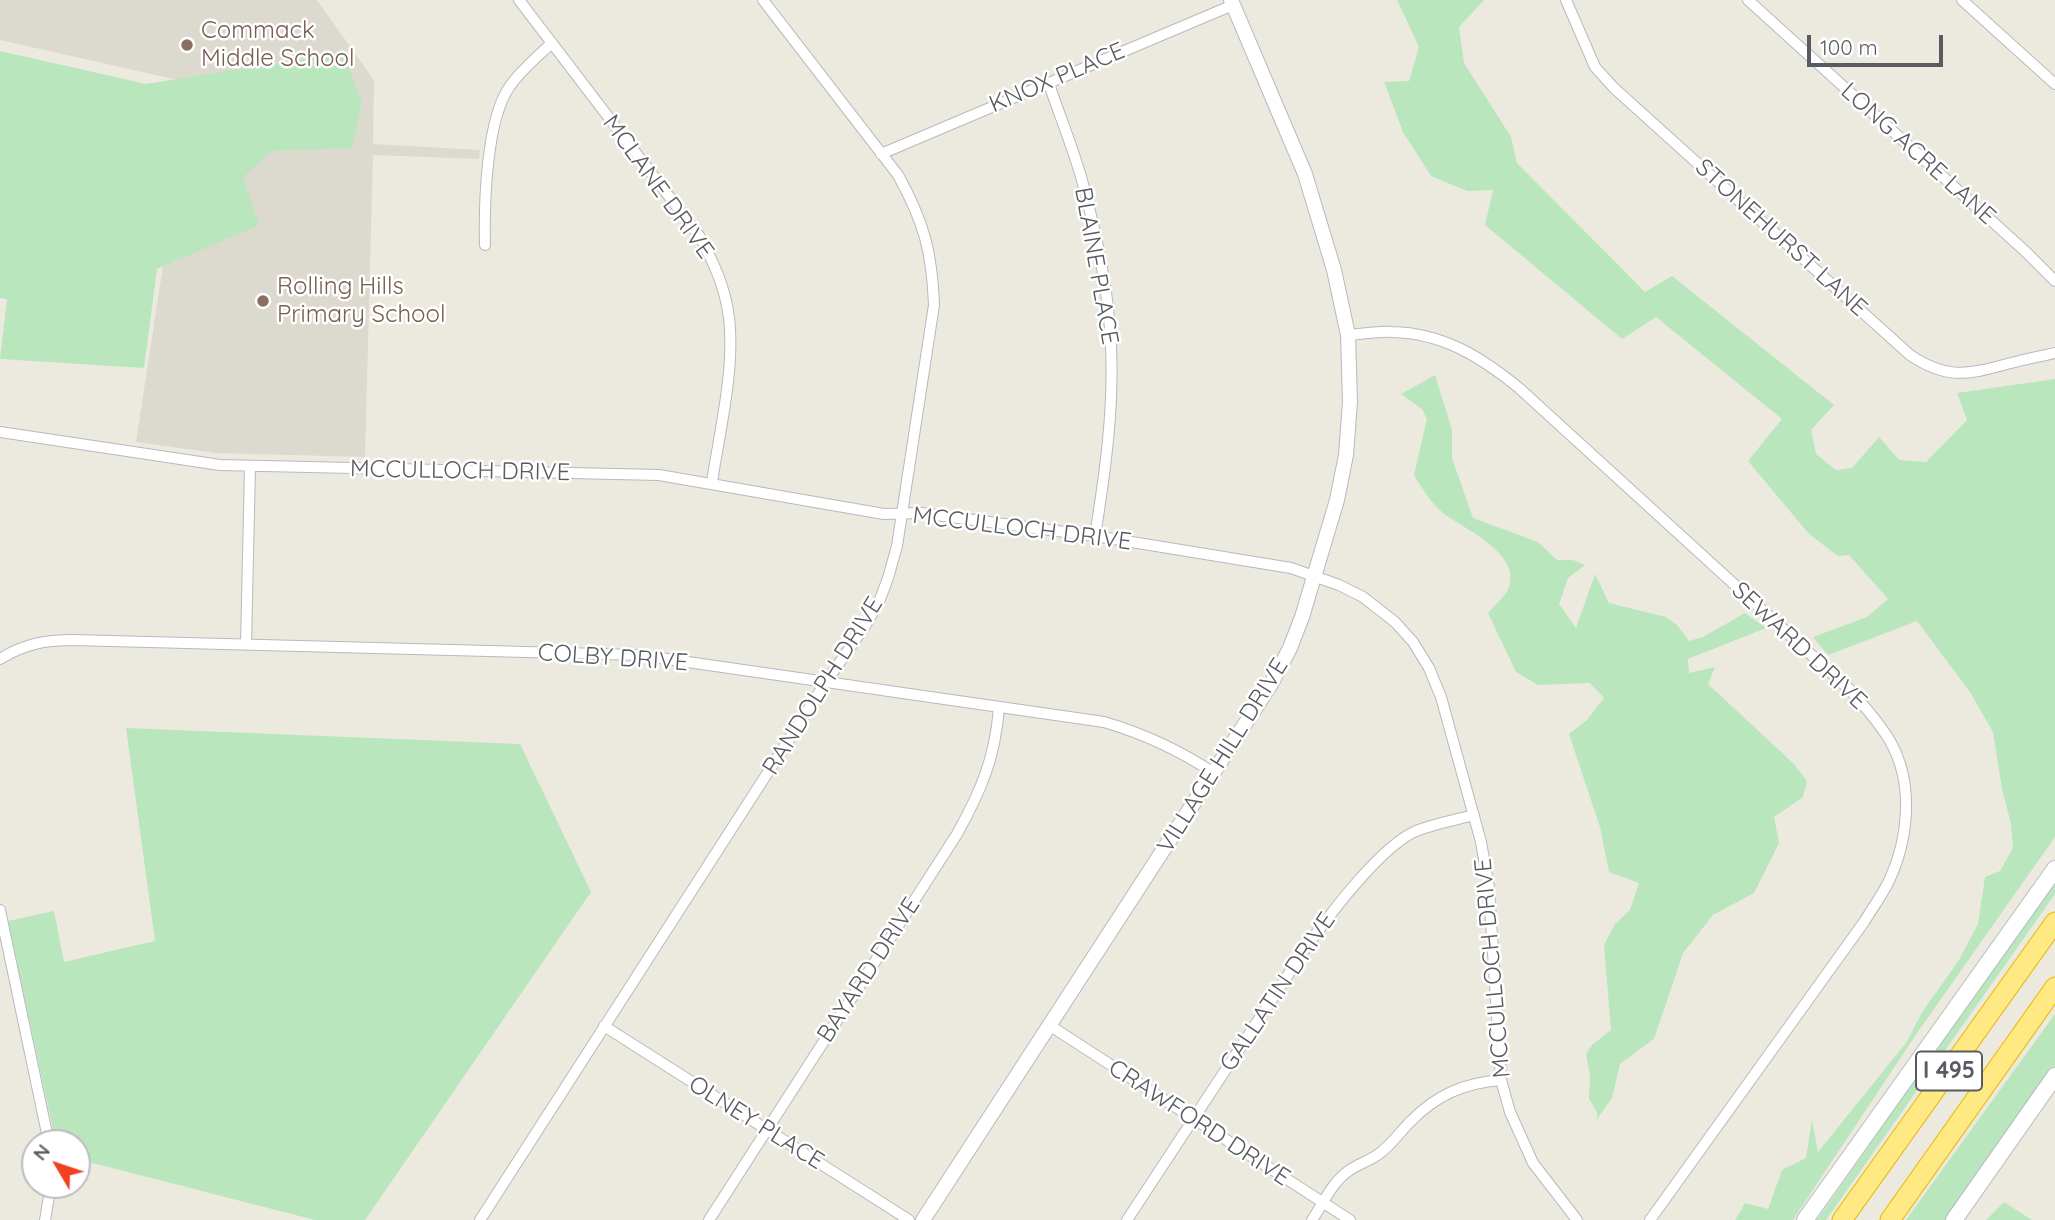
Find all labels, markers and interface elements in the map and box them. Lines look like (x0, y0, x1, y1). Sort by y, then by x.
place label: Commack Middle School (201, 17, 355, 73)
scale bar (1810, 21, 1946, 65)
text: 100 m (1820, 34, 1878, 60)
marker: Commack Middle School (179, 37, 195, 53)
street label: KNOX PLACE (985, 37, 1129, 119)
street label: LONG ACRE LANE (1835, 77, 2001, 231)
street label: MCLANE DRIVE (596, 110, 720, 264)
street label: STONEHURST LANE (1689, 153, 1873, 323)
street label: BLAINE PLACE (1068, 185, 1124, 347)
place label: Rolling Hills Primary School (277, 273, 446, 329)
marker: Rolling Hills Primary School (255, 293, 271, 309)
street label: MCCULLOCH DRIVE (350, 455, 570, 487)
street label: MCCULLOCH DRIVE (911, 501, 1133, 557)
street label: SEWARD DRIVE (1726, 576, 1872, 716)
street label: RANDOLPH DRIVE (757, 592, 889, 780)
street label: COLBY DRIVE (537, 638, 689, 678)
street label: VILLAGE HILL DRIVE (1151, 653, 1295, 859)
street label: MCCULLOCH DRIVE (1469, 857, 1517, 1079)
street label: BAYARD DRIVE (811, 892, 927, 1048)
street label: GALLATIN DRIVE (1214, 907, 1342, 1077)
road number: I 495 (1916, 1052, 1982, 1090)
street label: CRAWFORD DRIVE (1103, 1054, 1295, 1192)
street label: OLNEY PLACE (683, 1070, 829, 1176)
north arrow (21, 1129, 91, 1199)
text: N (28, 1139, 55, 1165)

